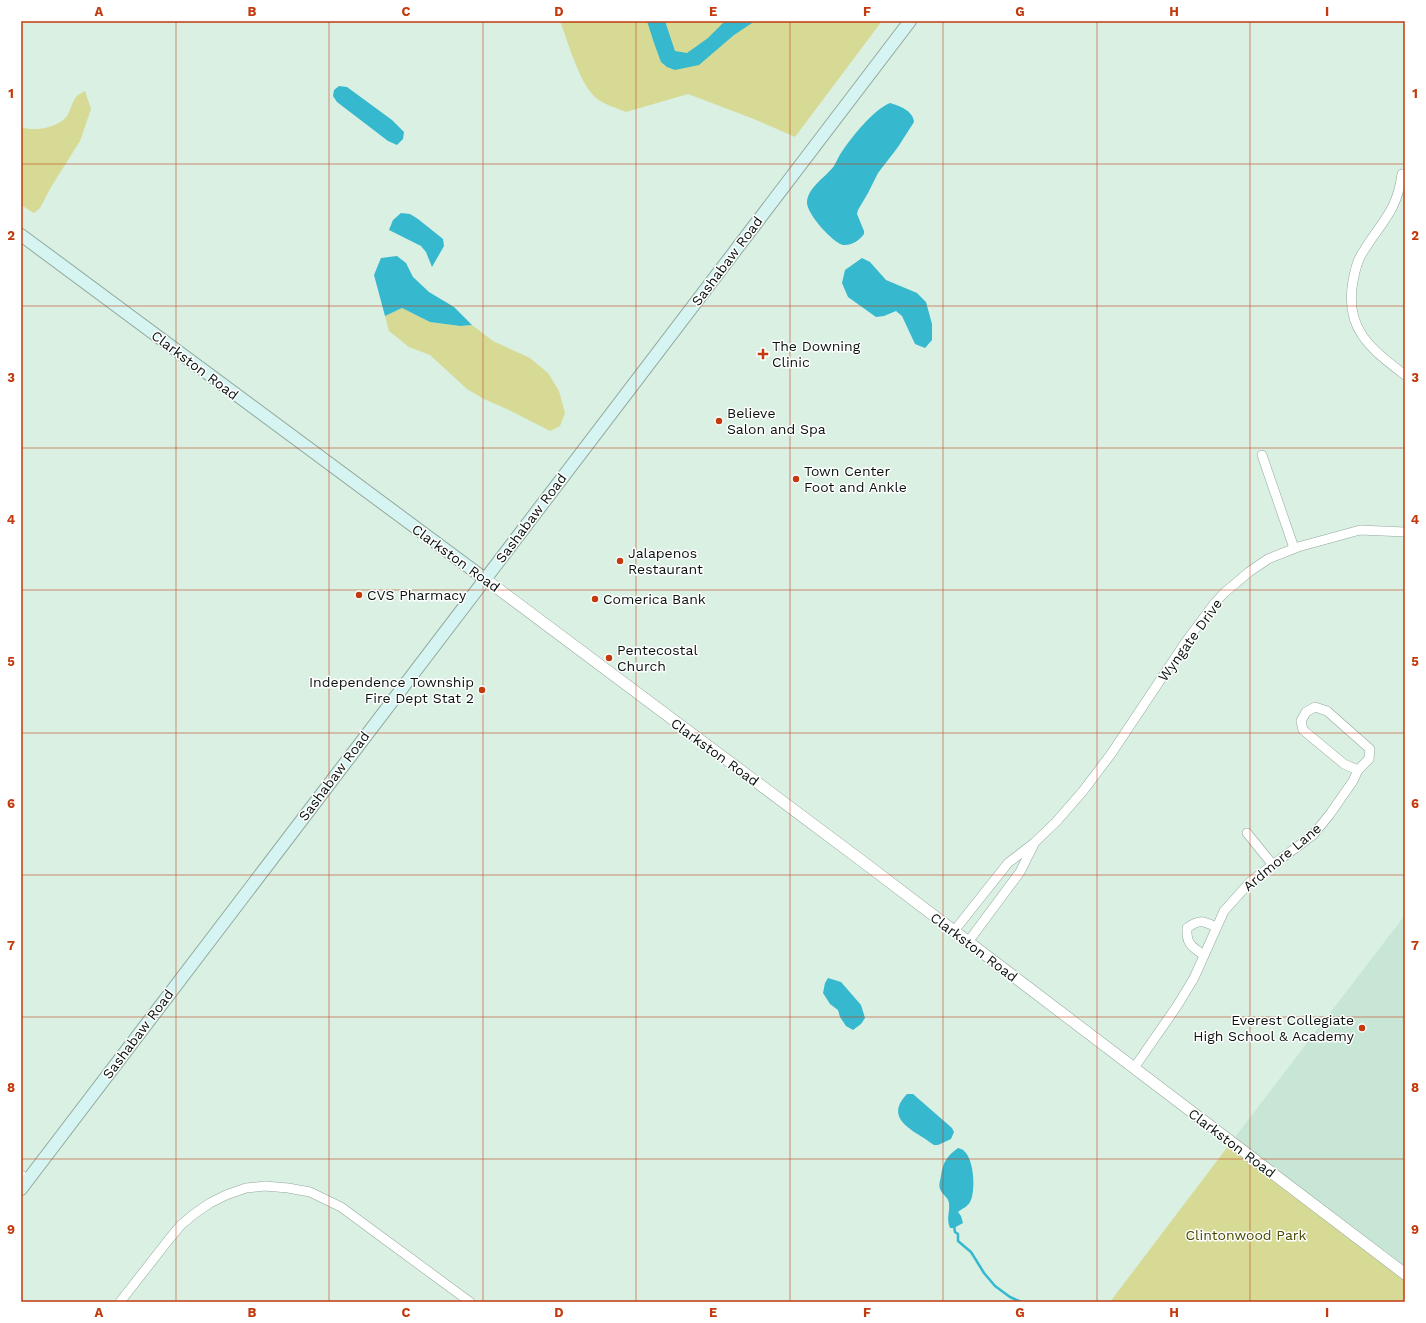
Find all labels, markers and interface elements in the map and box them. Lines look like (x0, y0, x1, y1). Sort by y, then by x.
text: A (95, 4, 104, 19)
text: B (248, 4, 257, 19)
text: C (402, 4, 411, 19)
text: D (554, 4, 564, 19)
text: E (709, 4, 717, 19)
text: F (863, 4, 871, 19)
text: G (1015, 4, 1025, 19)
text: H (1169, 4, 1179, 19)
text: I (1325, 4, 1329, 19)
text: 1 (8, 86, 14, 101)
text: 1 (1412, 86, 1418, 101)
street label: Sashabaw Road (688, 213, 766, 309)
text: 2 (7, 228, 15, 243)
text: 2 (1411, 228, 1419, 243)
street label: Clarkston Road (148, 327, 242, 403)
place label: The Downing Clinic (772, 338, 861, 370)
marker: The Downing Clinic (757, 348, 769, 360)
text: 3 (7, 370, 15, 385)
text: 3 (1411, 370, 1419, 385)
place label: Believe Salon and Spa (727, 405, 826, 437)
marker: Believe Salon and Spa (714, 416, 724, 426)
place label: Town Center Foot and Ankle (804, 463, 907, 495)
street label: Sashabaw Road (492, 470, 570, 566)
marker: Town Center Foot and Ankle (791, 474, 801, 484)
text: 4 (7, 512, 16, 527)
text: 4 (1411, 512, 1420, 527)
street label: Clarkston Road (409, 521, 503, 595)
place label: Jalapenos Restaurant (628, 545, 703, 577)
marker: Jalapenos Restaurant (615, 556, 625, 566)
place label: CVS Pharmacy (367, 587, 467, 603)
marker: CVS Pharmacy (354, 590, 364, 600)
place label: Comerica Bank (603, 591, 706, 607)
marker: Comerica Bank (590, 594, 600, 604)
street label: Wyngate Drive (1155, 596, 1225, 684)
place label: Pentecostal Church (617, 642, 698, 674)
marker: Pentecostal Church (604, 653, 614, 663)
text: 5 (7, 654, 15, 669)
text: 5 (1411, 654, 1419, 669)
place label: Independence Township Fire Dept Stat 2 (309, 674, 474, 706)
marker: Independence Township Fire Dept Stat 2 (477, 685, 487, 695)
street label: Clarkston Road (668, 715, 762, 789)
street label: Sashabaw Road (295, 728, 373, 824)
text: 6 (7, 796, 15, 811)
text: 6 (1411, 796, 1419, 811)
street label: Ardmore Lane (1240, 820, 1324, 894)
street label: Clarkston Road (927, 909, 1021, 985)
text: 7 (7, 938, 15, 953)
text: 7 (1411, 938, 1419, 953)
street label: Sashabaw Road (99, 986, 177, 1082)
place label: Everest Collegiate High School & Academy (1193, 1012, 1355, 1044)
marker: Everest Collegiate High School & Academy (1357, 1023, 1367, 1033)
text: 8 (7, 1080, 15, 1095)
text: 8 (1411, 1080, 1419, 1095)
street label: Clarkston Road (1185, 1105, 1279, 1181)
text: 9 (7, 1222, 15, 1237)
text: 9 (1411, 1222, 1419, 1237)
park label: Clintonwood Park (1186, 1227, 1307, 1243)
text: A (95, 1305, 104, 1320)
text: B (248, 1305, 257, 1320)
text: C (402, 1305, 411, 1320)
text: D (554, 1305, 564, 1320)
text: E (709, 1305, 717, 1320)
text: F (863, 1305, 871, 1320)
text: G (1015, 1305, 1025, 1320)
text: H (1169, 1305, 1179, 1320)
text: I (1325, 1305, 1329, 1320)

